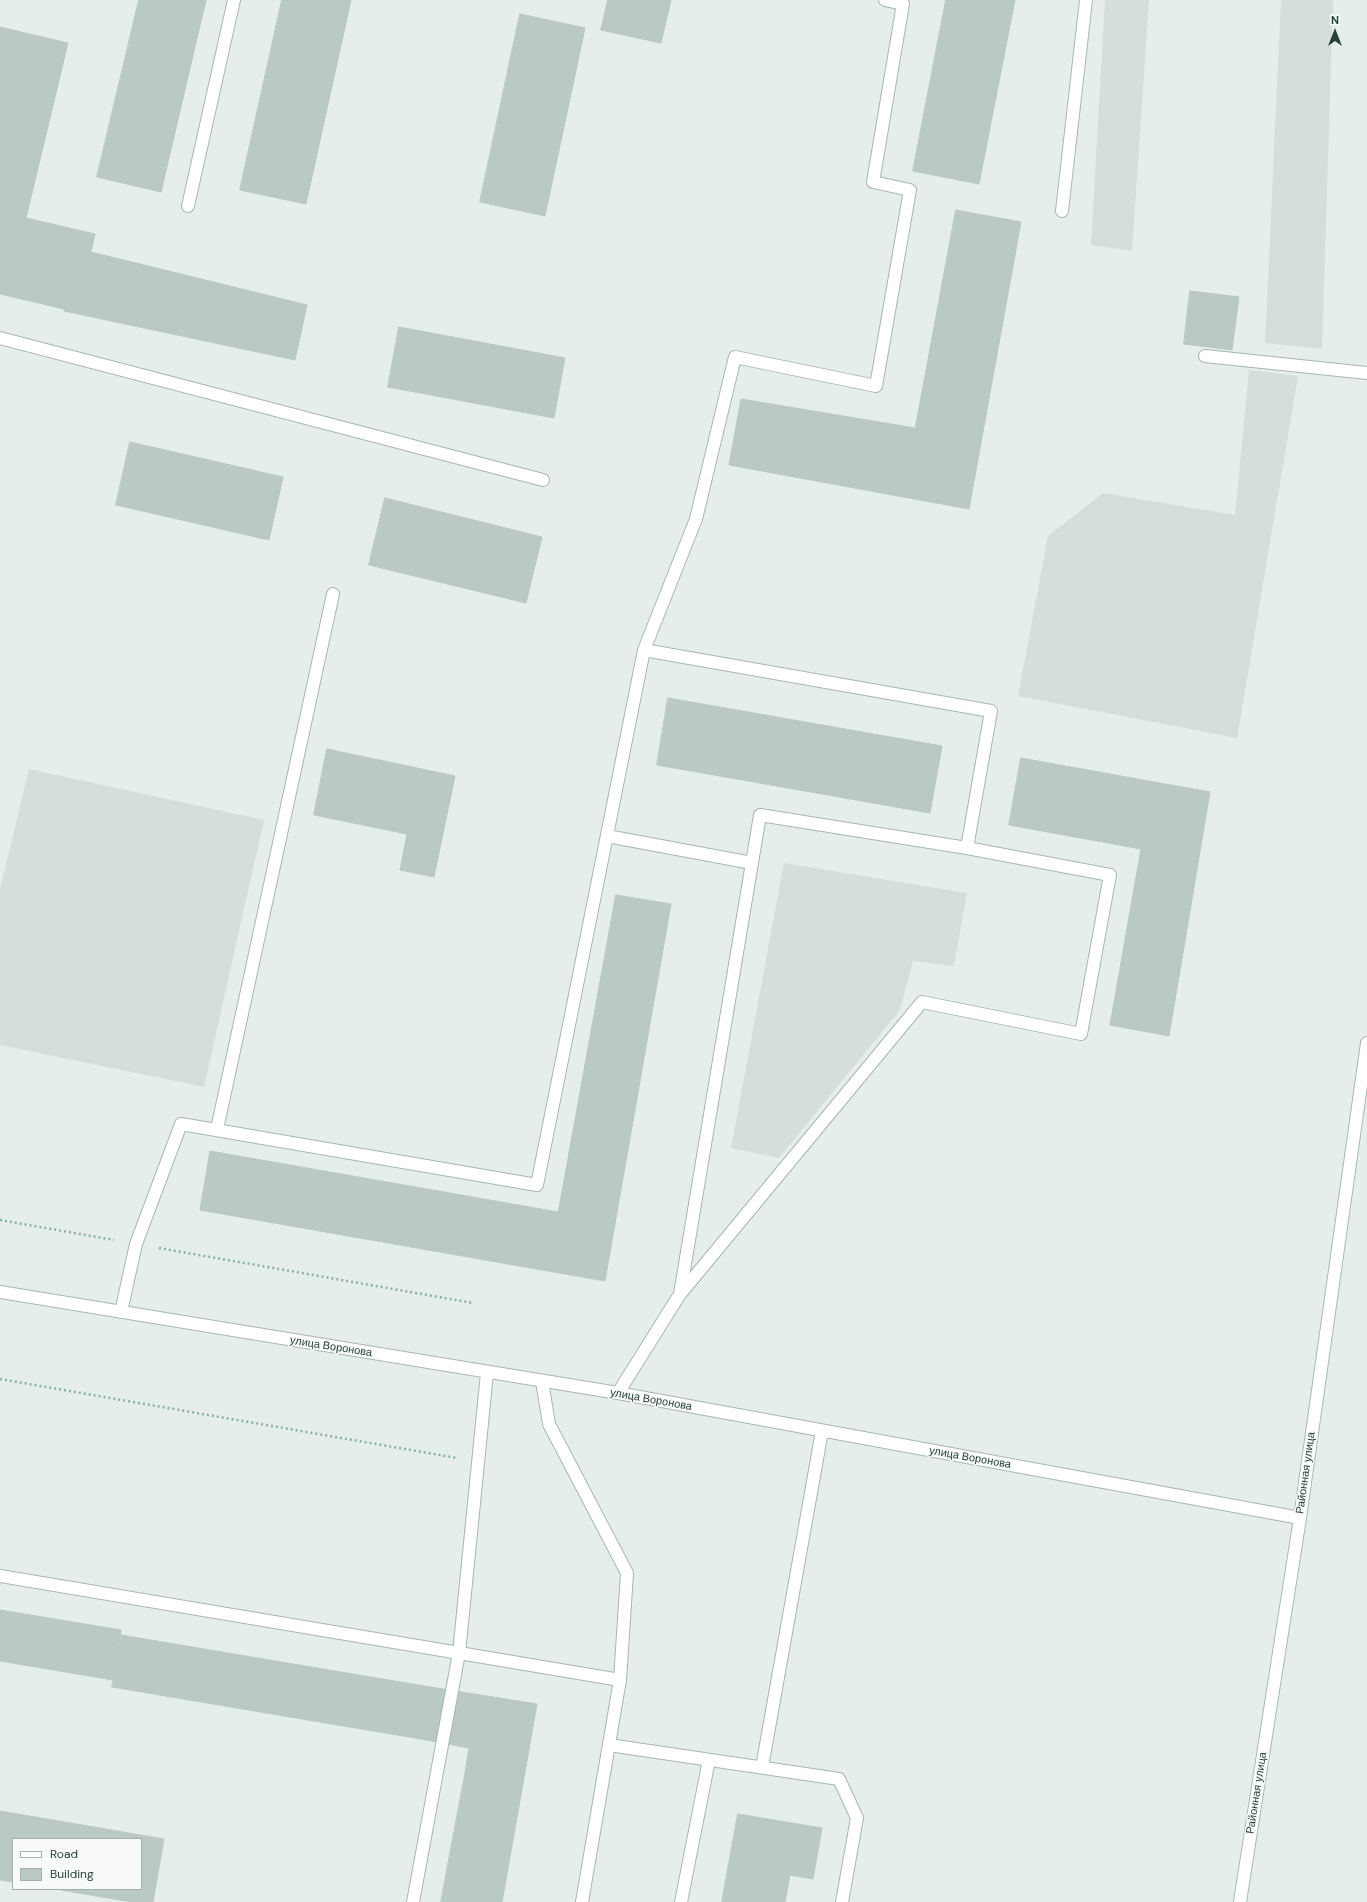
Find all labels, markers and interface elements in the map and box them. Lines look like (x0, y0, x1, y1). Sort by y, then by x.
north arrow (1315, 12, 1355, 52)
text: N (1331, 13, 1339, 27)
street label: улица Воронова (289, 1334, 373, 1360)
street label: улица Воронова (609, 1386, 693, 1414)
street label: Районная улица (1294, 1431, 1318, 1515)
street label: улица Воронова (928, 1444, 1012, 1472)
street label: Районная улица (1244, 1751, 1270, 1835)
legend (12, 1838, 142, 1890)
text: Road (50, 1846, 78, 1862)
text: Building (50, 1866, 94, 1882)

